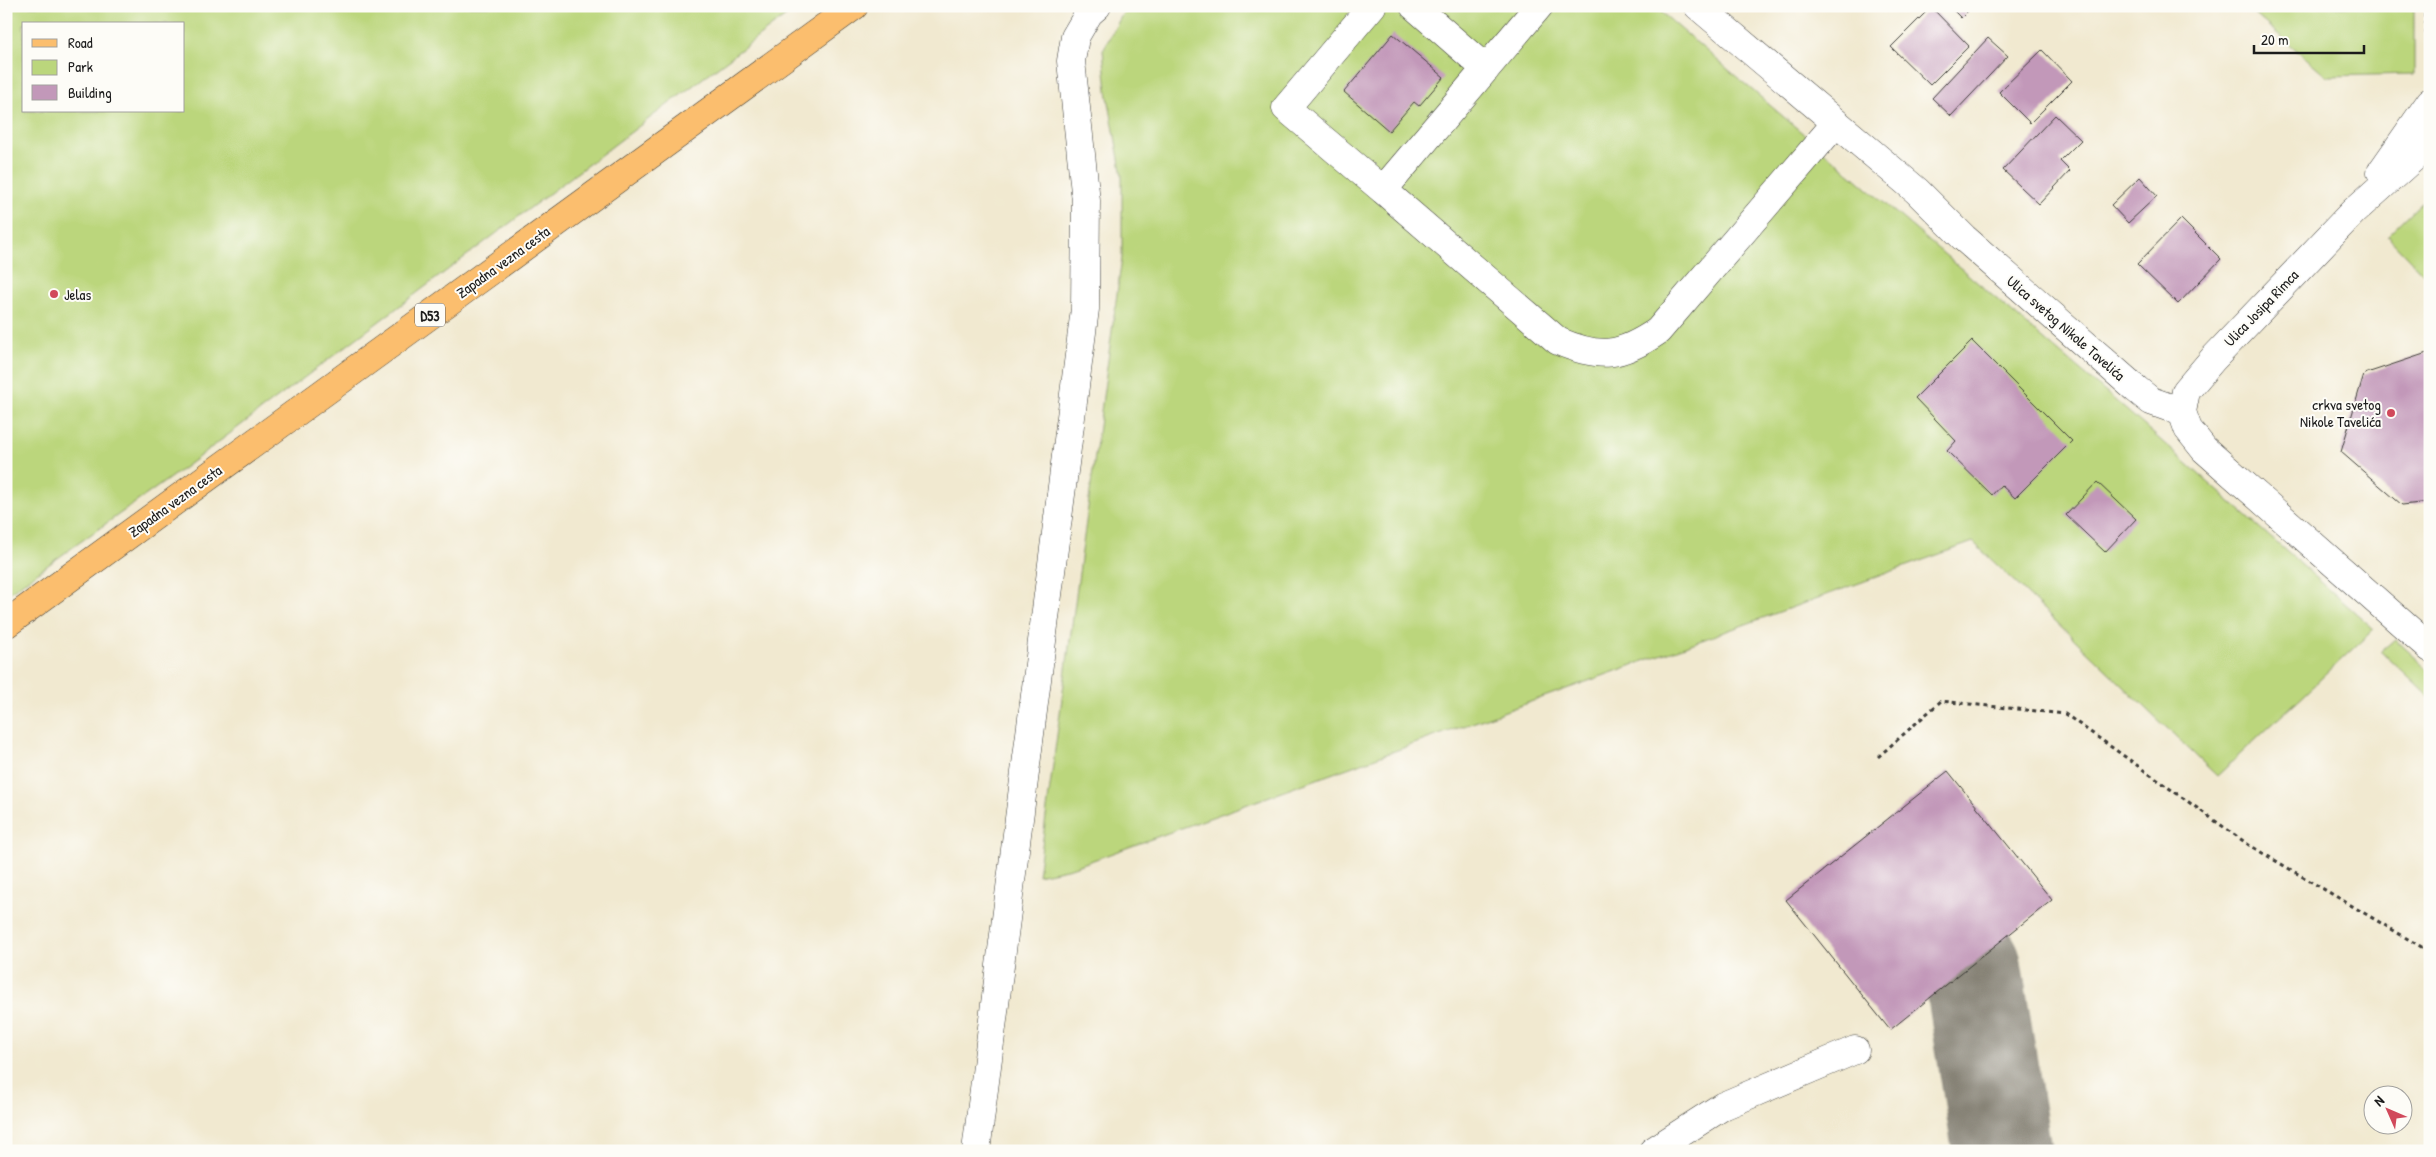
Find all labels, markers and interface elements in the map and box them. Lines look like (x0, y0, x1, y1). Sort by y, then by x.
legend (22, 22, 185, 112)
scale bar (2254, 22, 2364, 54)
text: 20 m (2261, 29, 2288, 50)
text: Road (68, 32, 93, 53)
text: Park (68, 56, 93, 77)
text: Building (68, 82, 112, 103)
street label: Zapadna vezna cesta (452, 221, 554, 303)
street label: Ulica Josipa Rimca (2219, 265, 2303, 351)
street label: Ulica svetog Nikole Tavelića (2002, 271, 2130, 385)
place label: Jelas (64, 284, 91, 305)
marker: Jelas (48, 288, 60, 300)
road number: D53 (415, 304, 445, 326)
place label: crkva svetog Nikole Tavelića (2300, 394, 2381, 432)
marker: crkva svetog Nikole Tavelića (2385, 407, 2397, 419)
street label: Zapadna vezna cesta (124, 460, 226, 542)
north arrow (2364, 1084, 2414, 1134)
text: N (2369, 1091, 2388, 1110)

